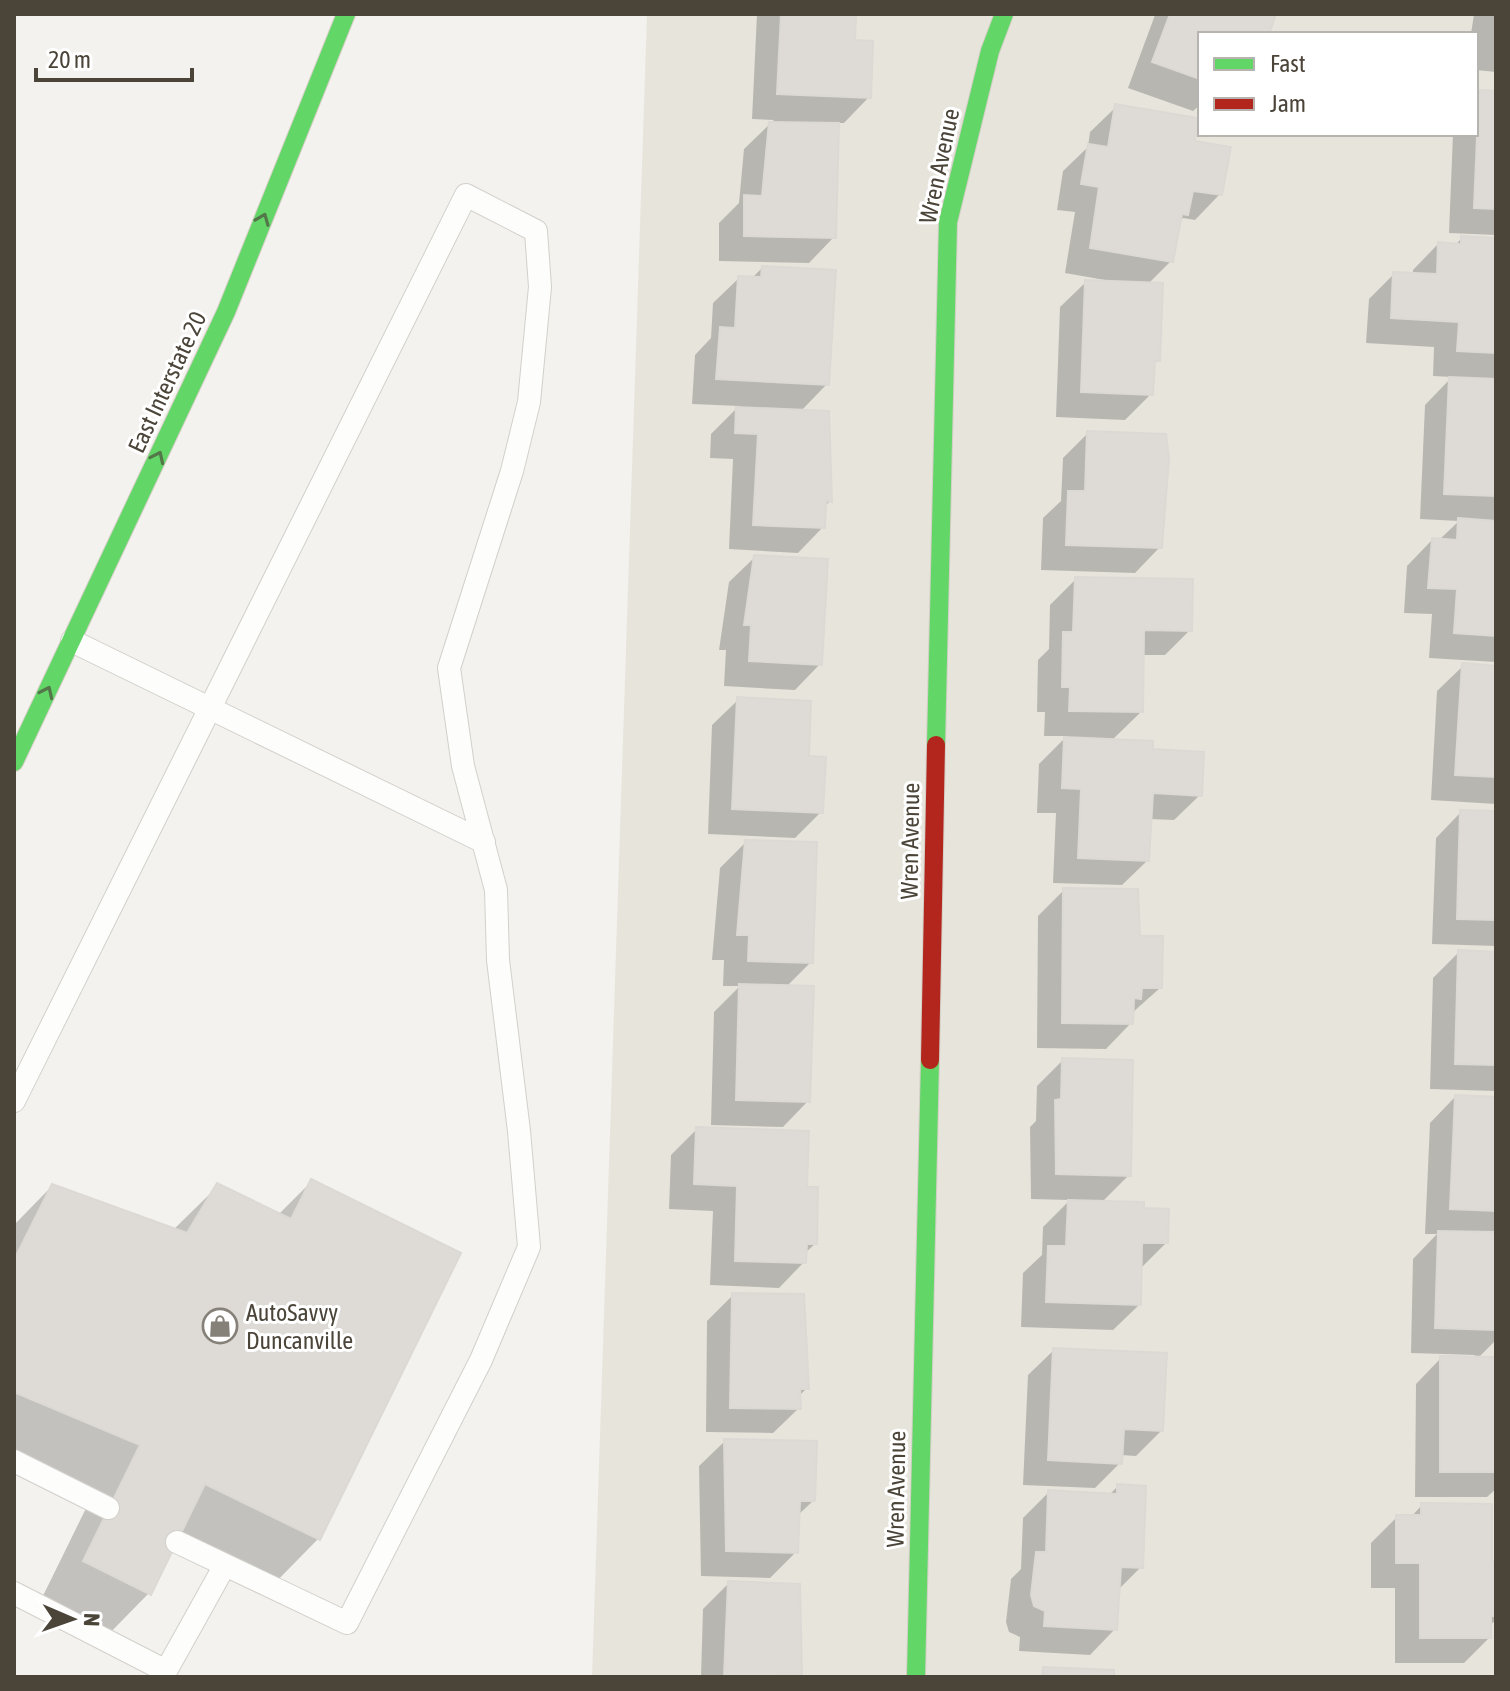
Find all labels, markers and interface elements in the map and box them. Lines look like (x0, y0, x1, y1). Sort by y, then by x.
scale bar (36, 32, 192, 82)
legend (1198, 32, 1478, 136)
text: 20 m (48, 46, 91, 73)
text: Fast (1270, 50, 1306, 77)
text: Jam (1270, 90, 1306, 117)
street label: Wren Avenue (914, 106, 964, 226)
one-way arrow (254, 213, 270, 227)
street label: East Interstate 20 (123, 307, 211, 457)
one-way arrow (148, 450, 164, 465)
one-way arrow (37, 686, 53, 700)
street label: Wren Avenue (895, 782, 925, 900)
place label: AutoSavvy Duncanville (246, 1299, 353, 1354)
shop icon: AutoSavvy Duncanville (201, 1307, 239, 1345)
street label: Wren Avenue (881, 1430, 911, 1548)
north arrow (32, 1579, 112, 1659)
text: N (79, 1613, 105, 1627)

